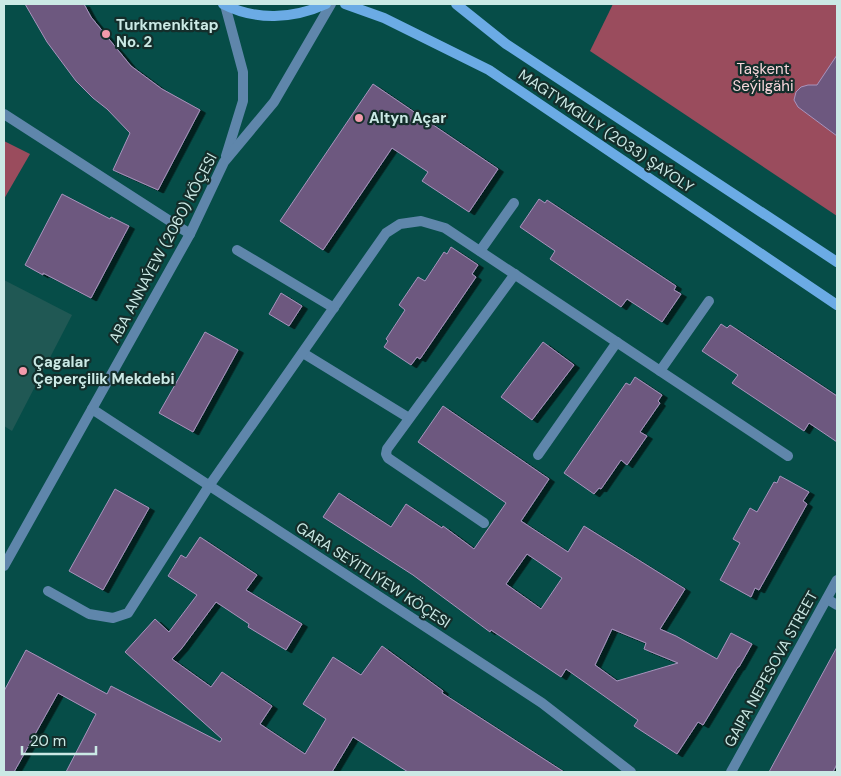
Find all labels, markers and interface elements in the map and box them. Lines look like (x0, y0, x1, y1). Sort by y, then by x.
place label: Turkmenkitap No. 2 (116, 15, 219, 52)
marker: Turkmenkitap No. 2 (100, 28, 112, 40)
park label: Taşkent Seýilgähi (733, 59, 793, 96)
street label: MAGTYMGULY (2033) ŞAÝOLY (514, 65, 698, 197)
place label: Altyn Açar (369, 108, 446, 128)
marker: Altyn Açar (353, 112, 365, 124)
street label: ABA ANNAÝEW (2060) KÖÇESI (104, 150, 222, 346)
place label: Çagalar Çeperçilik Mekdebi (33, 352, 175, 389)
marker: Çagalar Çeperçilik Mekdebi (17, 365, 29, 377)
street label: GARA SEÝITLIÝEW KÖÇESI (292, 518, 454, 632)
street label: GAIPA NEPESOVA STREET (720, 587, 822, 751)
scale bar (22, 724, 96, 756)
text: 20 m (30, 731, 66, 751)

